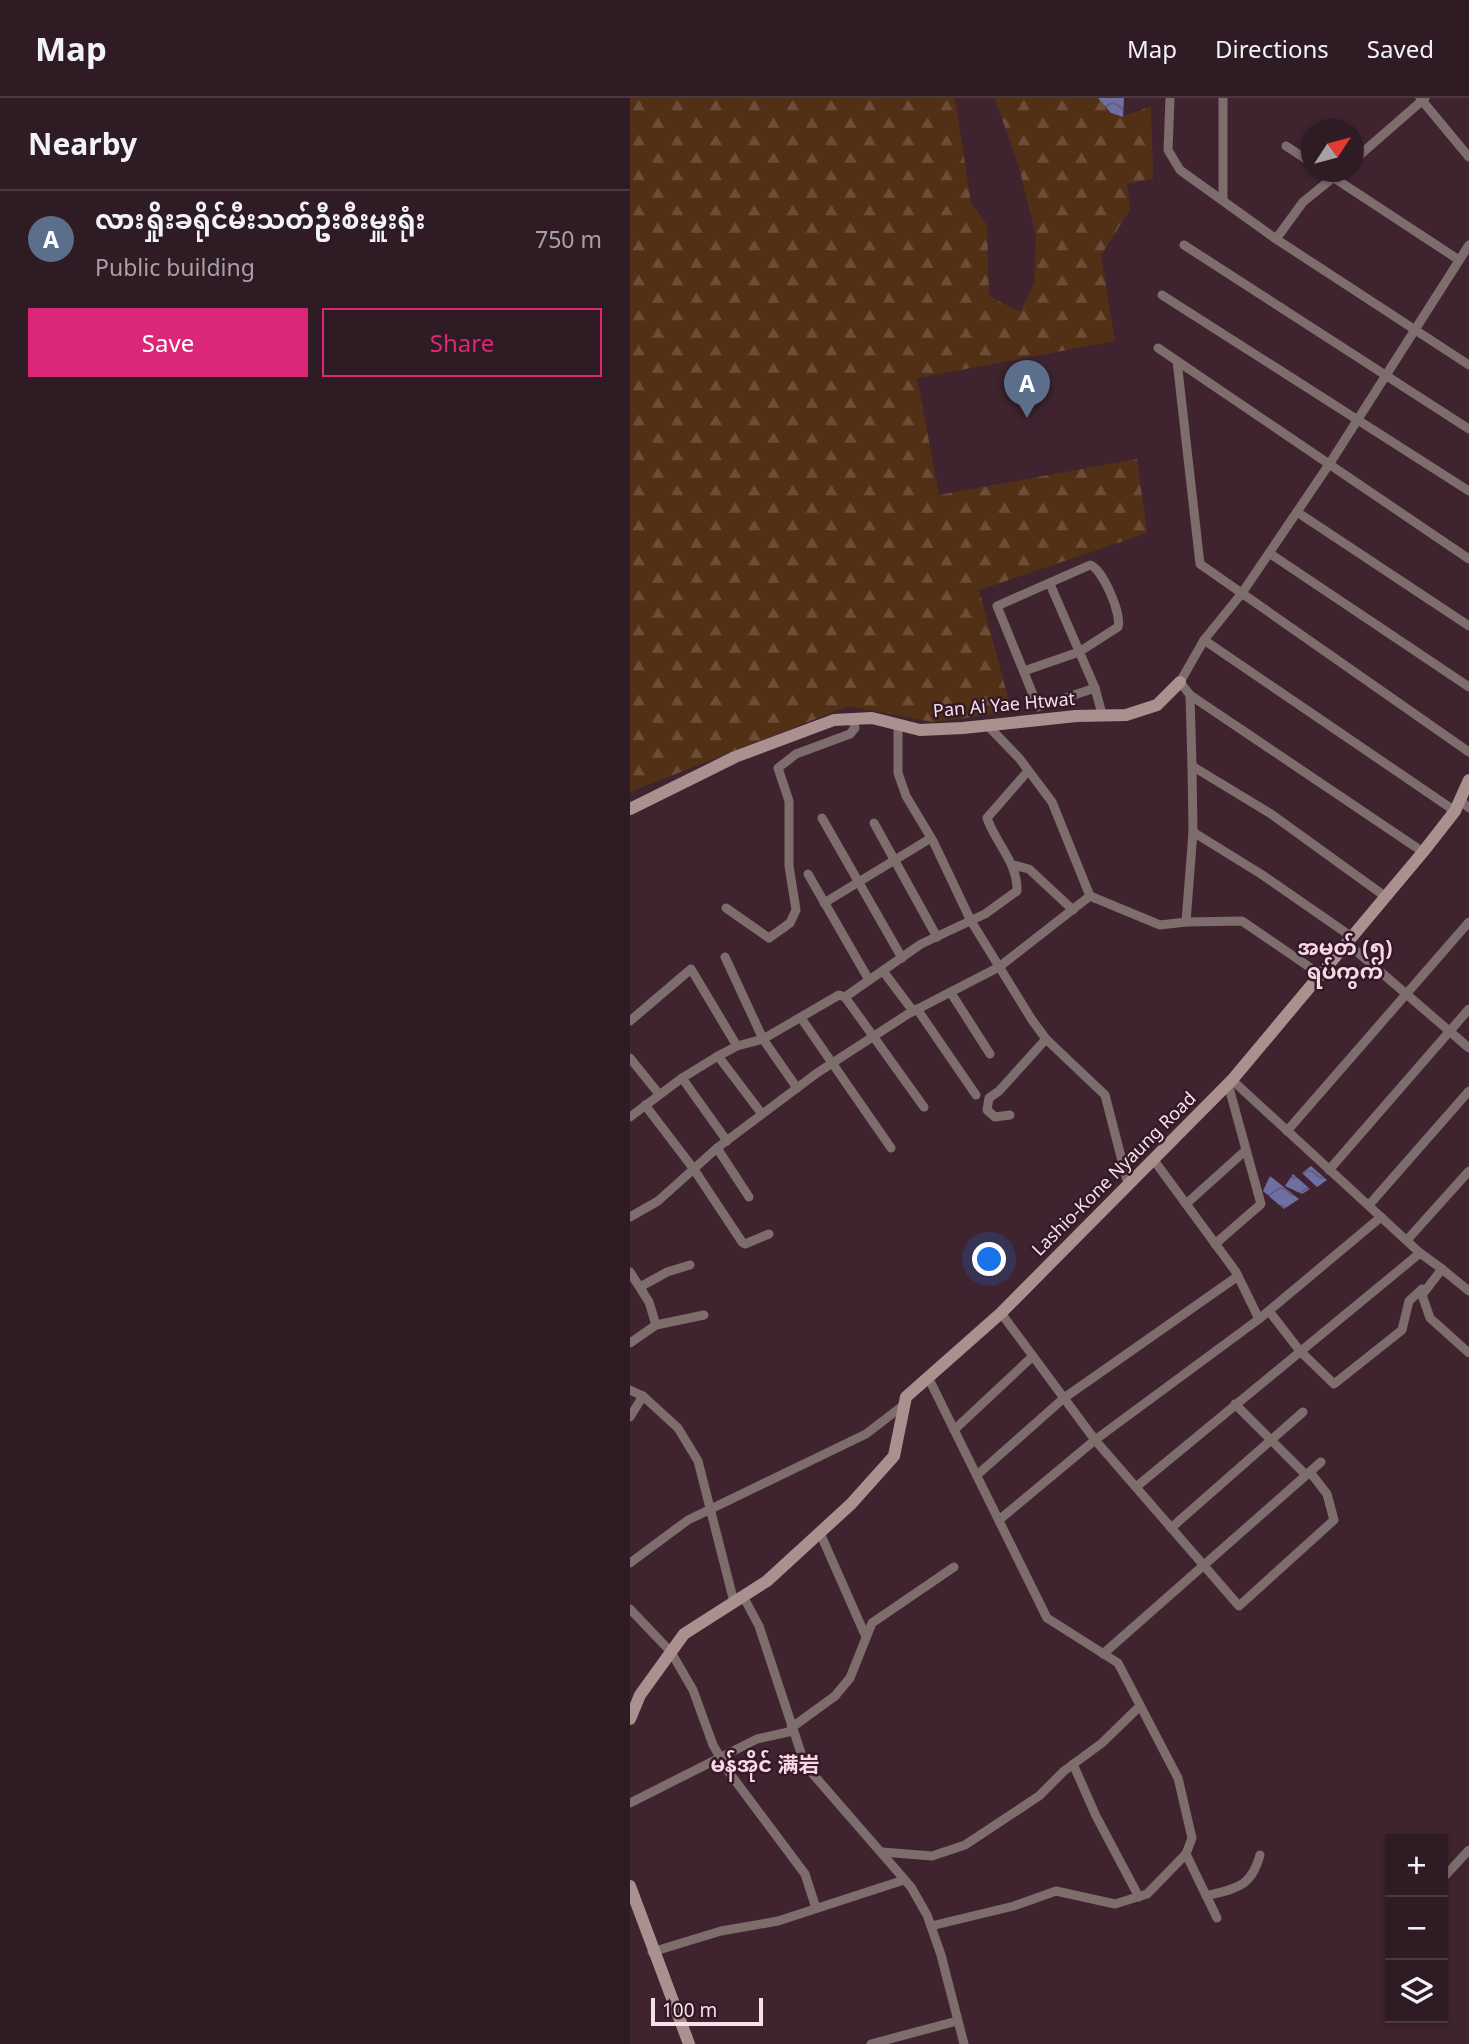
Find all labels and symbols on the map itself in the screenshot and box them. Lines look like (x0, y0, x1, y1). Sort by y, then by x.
north arrow (1301, 119, 1364, 182)
pin: A (1004, 360, 1050, 418)
street label: Pan Ai Yae Htwat (932, 686, 1076, 722)
district label: အမှတ် (၅) ရပ်ကွက် (1298, 932, 1392, 989)
street label: Lashio-Kone Nyaung Road (1026, 1086, 1201, 1261)
your location (972, 1242, 1006, 1276)
district label: မန်အိုင် 满岩 (710, 1749, 820, 1782)
scale bar (651, 1995, 763, 2027)

